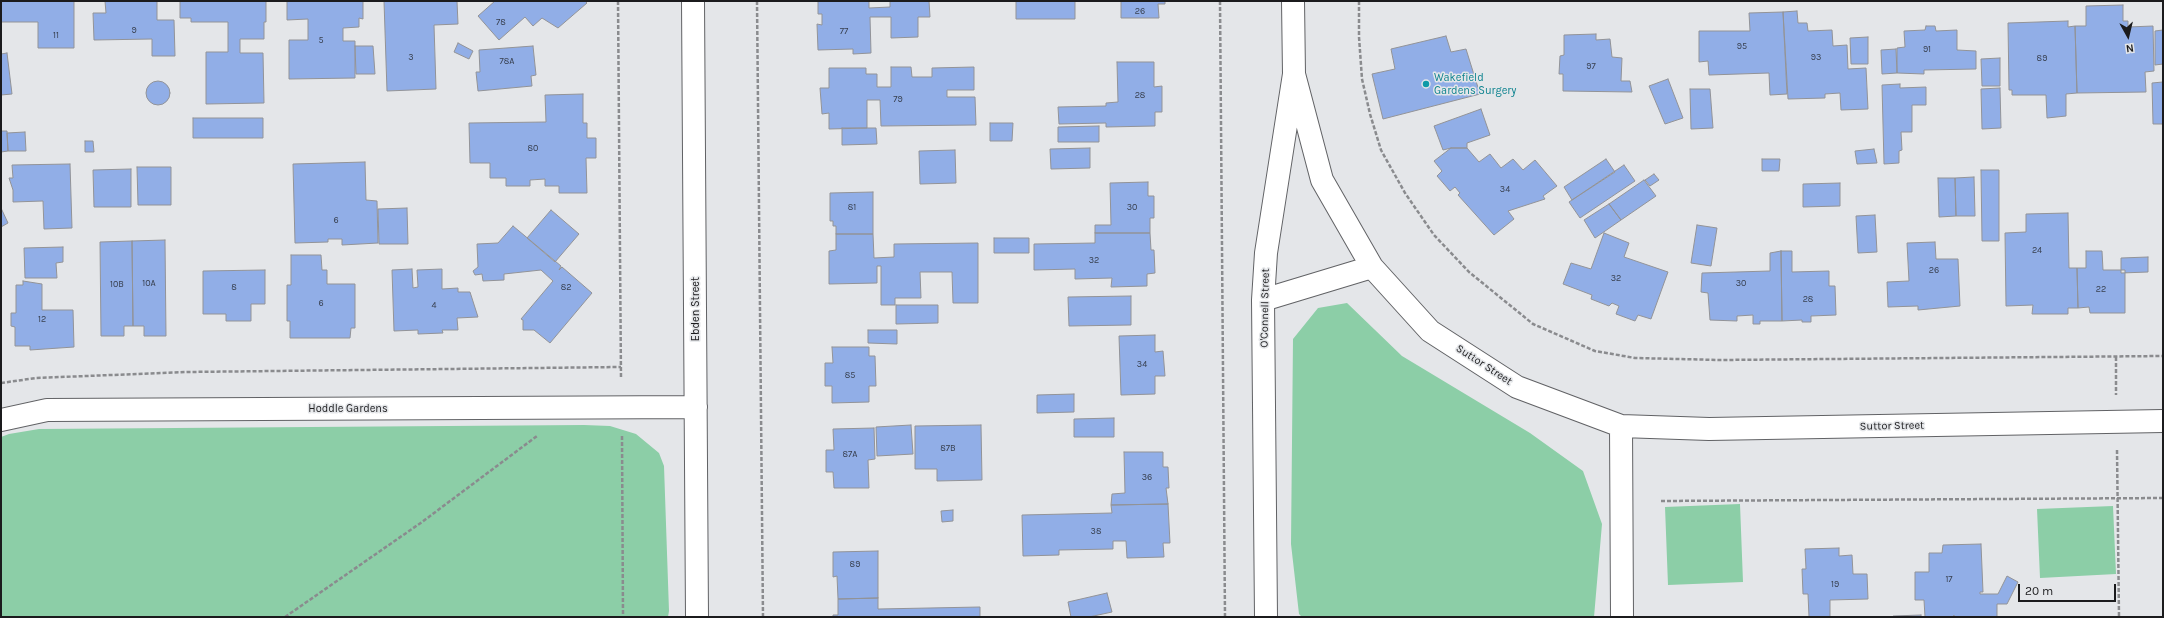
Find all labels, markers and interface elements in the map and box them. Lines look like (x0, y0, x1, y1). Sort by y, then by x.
house number: 26 (1135, 6, 1145, 16)
north arrow (2108, 16, 2148, 56)
house number: 78 (496, 17, 506, 27)
house number: 9 (131, 25, 137, 35)
house number: 77 (840, 26, 848, 36)
house number: 11 (53, 30, 59, 40)
house number: 5 (318, 35, 324, 45)
house number: 95 (1737, 41, 1747, 51)
text: N (2125, 41, 2135, 55)
house number: 91 (1923, 44, 1931, 54)
house number: 3 (408, 52, 414, 62)
house number: 93 (1811, 52, 1821, 62)
house number: 89 (2037, 53, 2047, 63)
house number: 78A (500, 56, 514, 66)
house number: 97 (1586, 61, 1596, 71)
place label: Wakefield Gardens Surgery (1434, 71, 1516, 97)
marker: Wakefield Gardens Surgery (1421, 79, 1431, 89)
house number: 28 (1135, 90, 1145, 100)
house number: 79 (893, 94, 903, 104)
house number: 80 (528, 143, 538, 153)
house number: 34 (1500, 184, 1510, 194)
house number: 81 (848, 202, 856, 212)
house number: 30 (1127, 202, 1137, 212)
house number: 6 (333, 215, 339, 225)
house number: 24 (2032, 245, 2042, 255)
house number: 32 (1089, 255, 1099, 265)
house number: 26 (1929, 265, 1939, 275)
street label: O'Connell Street (1258, 268, 1272, 348)
house number: 32 (1611, 273, 1621, 283)
street label: Ebden Street (689, 277, 703, 341)
house number: 10A (142, 278, 156, 288)
house number: 30 (1736, 278, 1746, 288)
house number: 10B (110, 279, 124, 289)
house number: 8 (231, 282, 237, 292)
house number: 82 (561, 282, 571, 292)
house number: 22 (2096, 284, 2106, 294)
house number: 28 (1803, 294, 1813, 304)
house number: 6 (318, 298, 324, 308)
house number: 4 (431, 300, 437, 310)
house number: 12 (38, 314, 46, 324)
street label: Suttor Street (1453, 342, 1515, 388)
house number: 34 (1137, 359, 1147, 369)
house number: 85 (845, 370, 855, 380)
street label: Hoddle Gardens (308, 402, 388, 416)
street label: Suttor Street (1860, 419, 1924, 433)
house number: 87B (940, 443, 956, 453)
house number: 87A (843, 449, 857, 459)
house number: 36 (1142, 472, 1152, 482)
house number: 38 (1091, 526, 1101, 536)
house number: 89 (850, 559, 860, 569)
house number: 17 (1945, 574, 1953, 584)
scale bar (2020, 576, 2118, 602)
house number: 19 (1831, 579, 1839, 589)
text: 20 m (2025, 584, 2053, 598)

